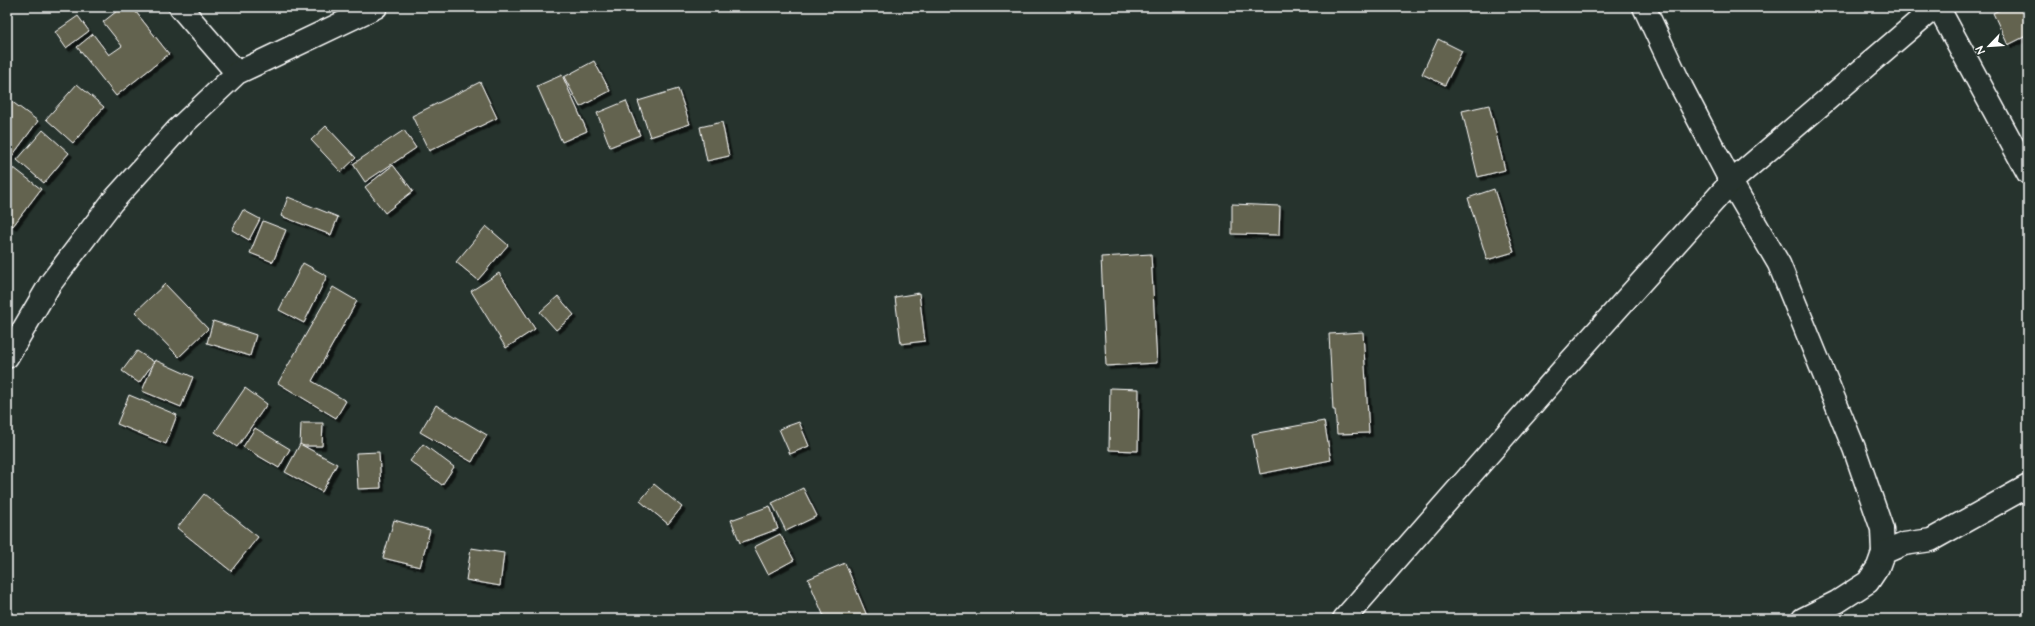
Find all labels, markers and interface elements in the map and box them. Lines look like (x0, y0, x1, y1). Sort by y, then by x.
north arrow (1969, 26, 2009, 66)
text: N (1972, 44, 1989, 56)

